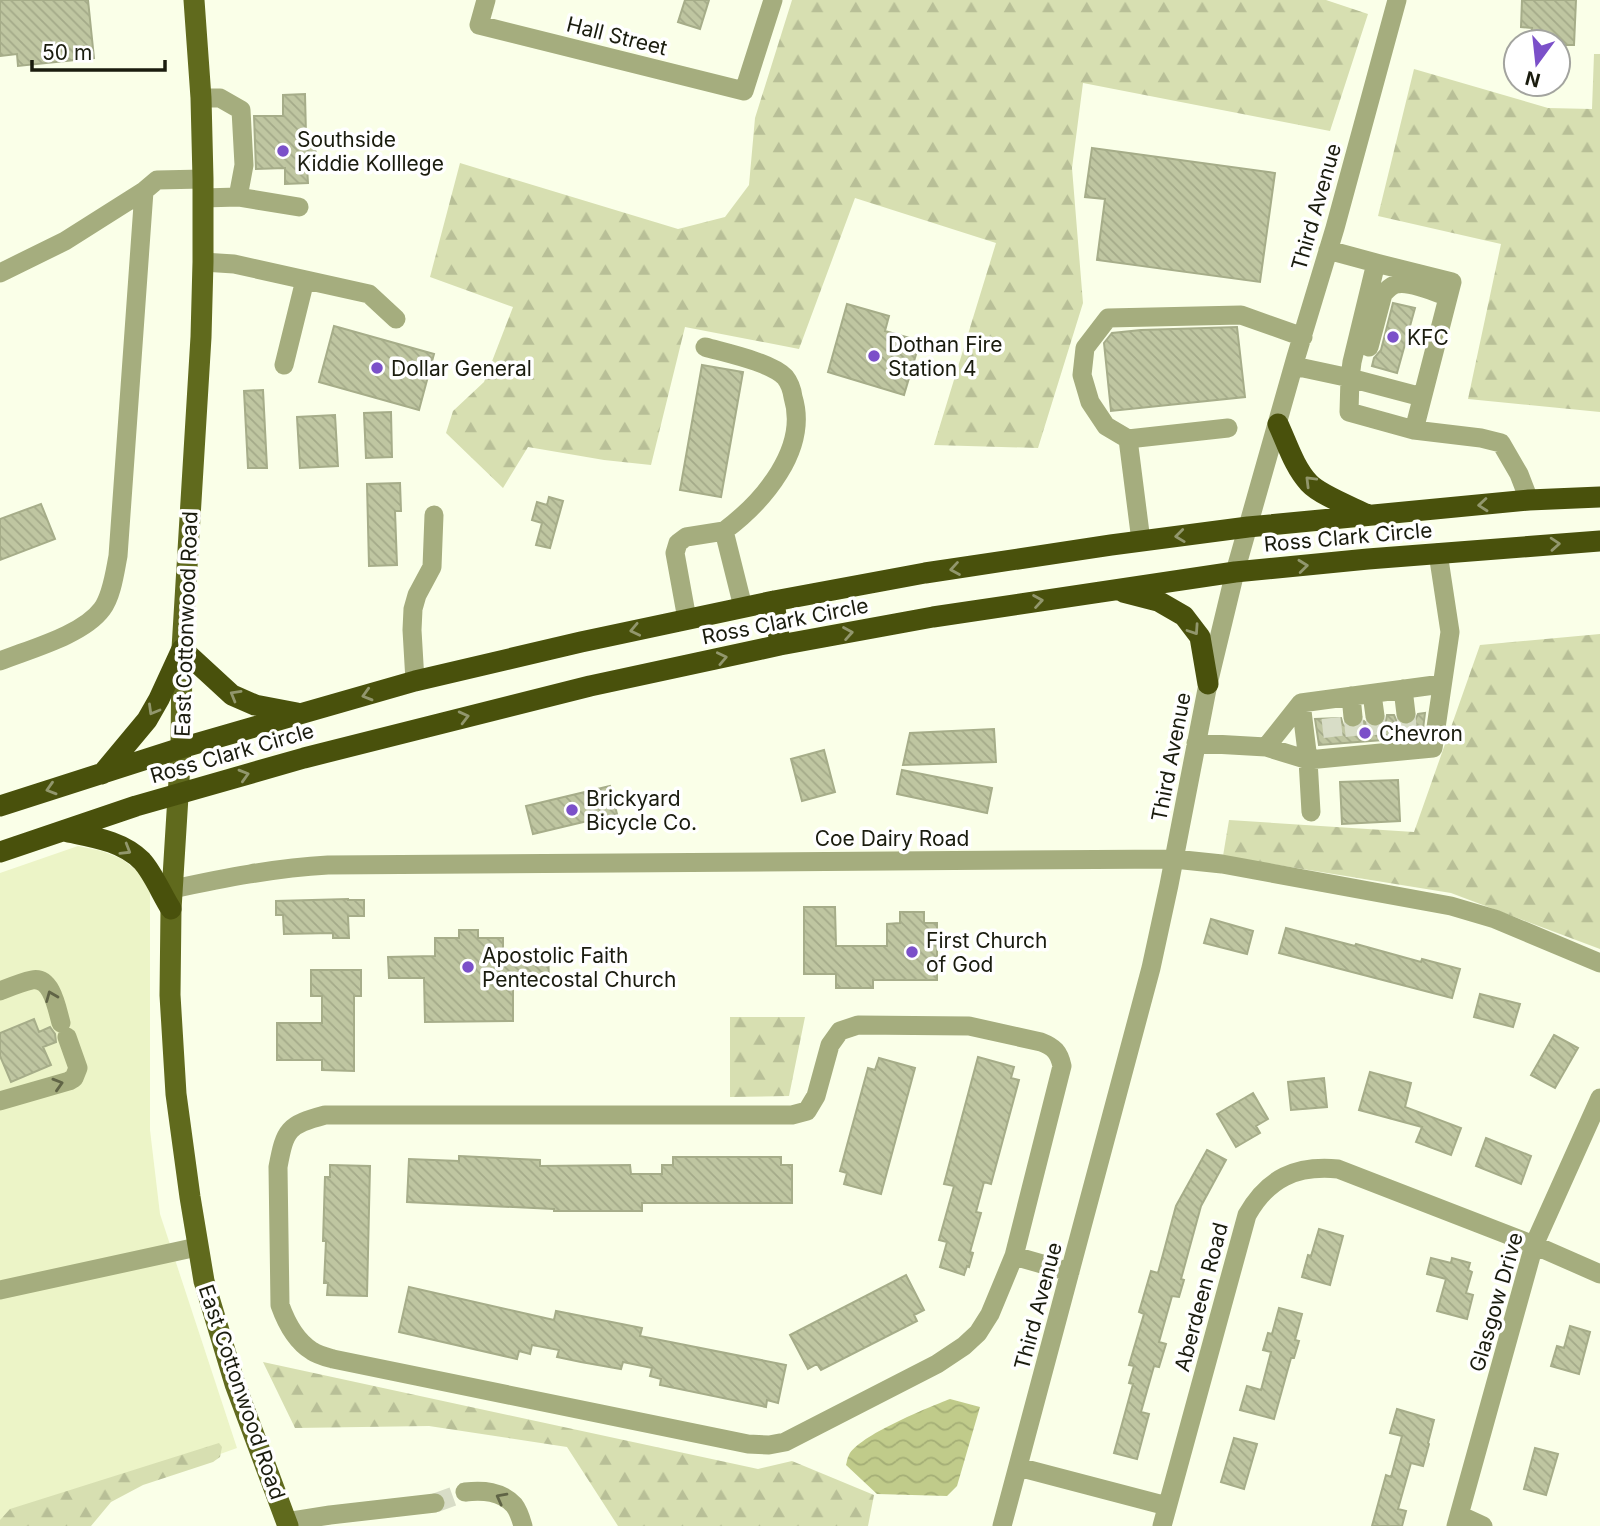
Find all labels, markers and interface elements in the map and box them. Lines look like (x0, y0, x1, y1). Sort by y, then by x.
street label: Hall Street (564, 11, 670, 61)
scale bar (32, 28, 164, 72)
north arrow (1502, 28, 1572, 98)
text: 50 m (42, 40, 92, 65)
text: N (1523, 66, 1543, 92)
place label: Southside Kiddie Kolllege (297, 127, 444, 176)
street label: Third Avenue (1286, 141, 1346, 273)
marker: Southside Kiddie Kolllege (275, 143, 291, 159)
place label: KFC (1407, 325, 1449, 350)
marker: KFC (1385, 329, 1401, 345)
place label: Dothan Fire Station 4 (888, 332, 1002, 381)
marker: Dothan Fire Station 4 (866, 348, 882, 364)
place label: Dollar General (391, 356, 532, 381)
marker: Dollar General (369, 360, 385, 376)
one-way arrow (1306, 477, 1319, 490)
one-way arrow (1478, 497, 1489, 512)
street label: East Cottonwood Road (170, 511, 202, 737)
street label: Ross Clark Circle (1263, 517, 1433, 557)
one-way arrow (1174, 528, 1186, 543)
one-way arrow (1550, 537, 1561, 552)
one-way arrow (1297, 558, 1309, 573)
one-way arrow (949, 561, 961, 576)
street label: Ross Clark Circle (700, 593, 870, 649)
one-way arrow (1032, 594, 1044, 609)
one-way arrow (630, 622, 642, 637)
one-way arrow (1186, 622, 1198, 635)
one-way arrow (842, 626, 854, 641)
one-way arrow (716, 651, 728, 666)
one-way arrow (361, 687, 373, 701)
one-way arrow (230, 690, 243, 703)
street label: Third Avenue (1146, 690, 1196, 824)
one-way arrow (148, 703, 161, 716)
one-way arrow (458, 711, 470, 725)
street label: Ross Clark Circle (147, 718, 317, 788)
place label: Chevron (1379, 721, 1463, 746)
marker: Chevron (1357, 725, 1373, 741)
one-way arrow (238, 769, 250, 783)
one-way arrow (45, 781, 57, 796)
place label: Brickyard Bicycle Co. (586, 786, 697, 835)
marker: Brickyard Bicycle Co. (564, 802, 580, 818)
street label: Coe Dairy Road (815, 826, 969, 851)
one-way arrow (119, 842, 132, 855)
place label: First Church of God (926, 928, 1047, 977)
place label: Apostolic Faith Pentecostal Church (482, 943, 676, 992)
marker: First Church of God (904, 944, 920, 960)
marker: Apostolic Faith Pentecostal Church (460, 959, 476, 975)
one-way arrow (46, 991, 60, 1003)
one-way arrow (52, 1078, 64, 1093)
street label: Aberdeen Road (1169, 1220, 1233, 1374)
street label: Glasgow Drive (1464, 1229, 1528, 1375)
street label: Third Avenue (1009, 1239, 1067, 1373)
street label: East Cottonwood Road (193, 1281, 291, 1503)
one-way arrow (496, 1492, 509, 1506)

